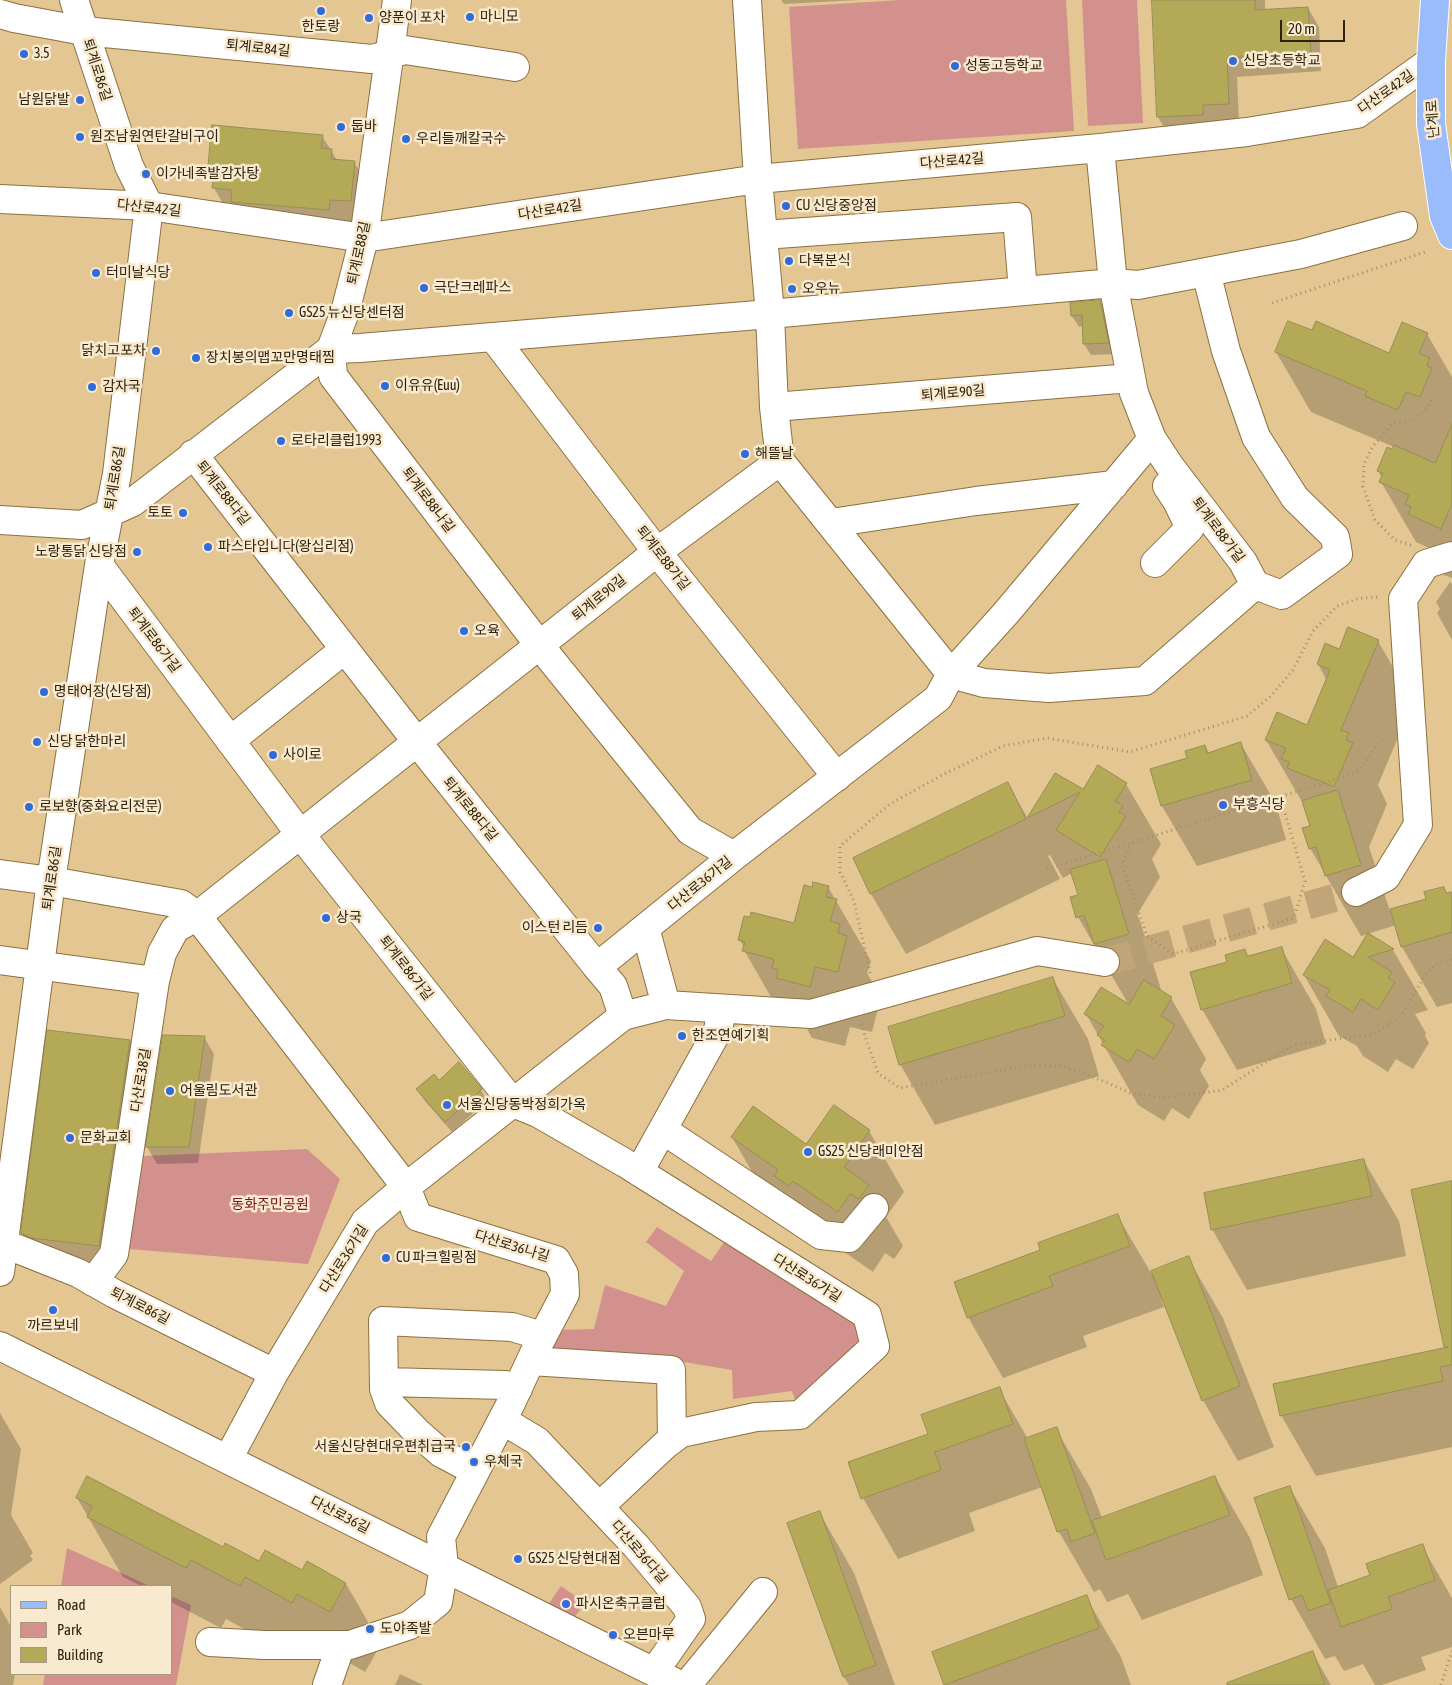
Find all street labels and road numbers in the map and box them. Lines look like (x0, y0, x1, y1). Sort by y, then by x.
street label: 퇴계로84길 (225, 36, 291, 60)
street label: 퇴계로86길 (79, 37, 115, 103)
street label: 다산로42길 (1355, 67, 1417, 117)
street label: 난계로 (1423, 99, 1443, 139)
street label: 다산로42길 (919, 150, 985, 172)
street label: 다산로42길 (116, 196, 182, 220)
street label: 다산로42길 (517, 197, 583, 223)
street label: 퇴계로88길 (344, 220, 374, 286)
street label: 퇴계로90길 (920, 382, 986, 404)
street label: 퇴계로86길 (102, 445, 128, 511)
street label: 퇴계로88다길 (193, 457, 253, 529)
street label: 퇴계로88나길 (398, 464, 458, 536)
street label: 퇴계로88가길 (1188, 494, 1248, 566)
street label: 퇴계로88가길 (633, 522, 693, 594)
street label: 퇴계로90길 (569, 571, 629, 625)
street label: 퇴계로86가길 (124, 604, 184, 676)
street label: 퇴계로88다길 (439, 774, 501, 844)
street label: 퇴계로86길 (39, 845, 65, 911)
street label: 다산로36가길 (665, 853, 735, 915)
street label: 퇴계로86가길 (376, 932, 436, 1004)
street label: 다산로38길 (128, 1047, 154, 1113)
street label: 다산로36가길 (316, 1222, 372, 1296)
street label: 다산로36나길 (472, 1227, 552, 1265)
street label: 다산로36가길 (770, 1250, 844, 1306)
street label: 퇴계로86길 (107, 1284, 173, 1328)
street label: 다산로36길 (307, 1493, 373, 1537)
street label: 다산로36다길 (607, 1517, 671, 1587)

